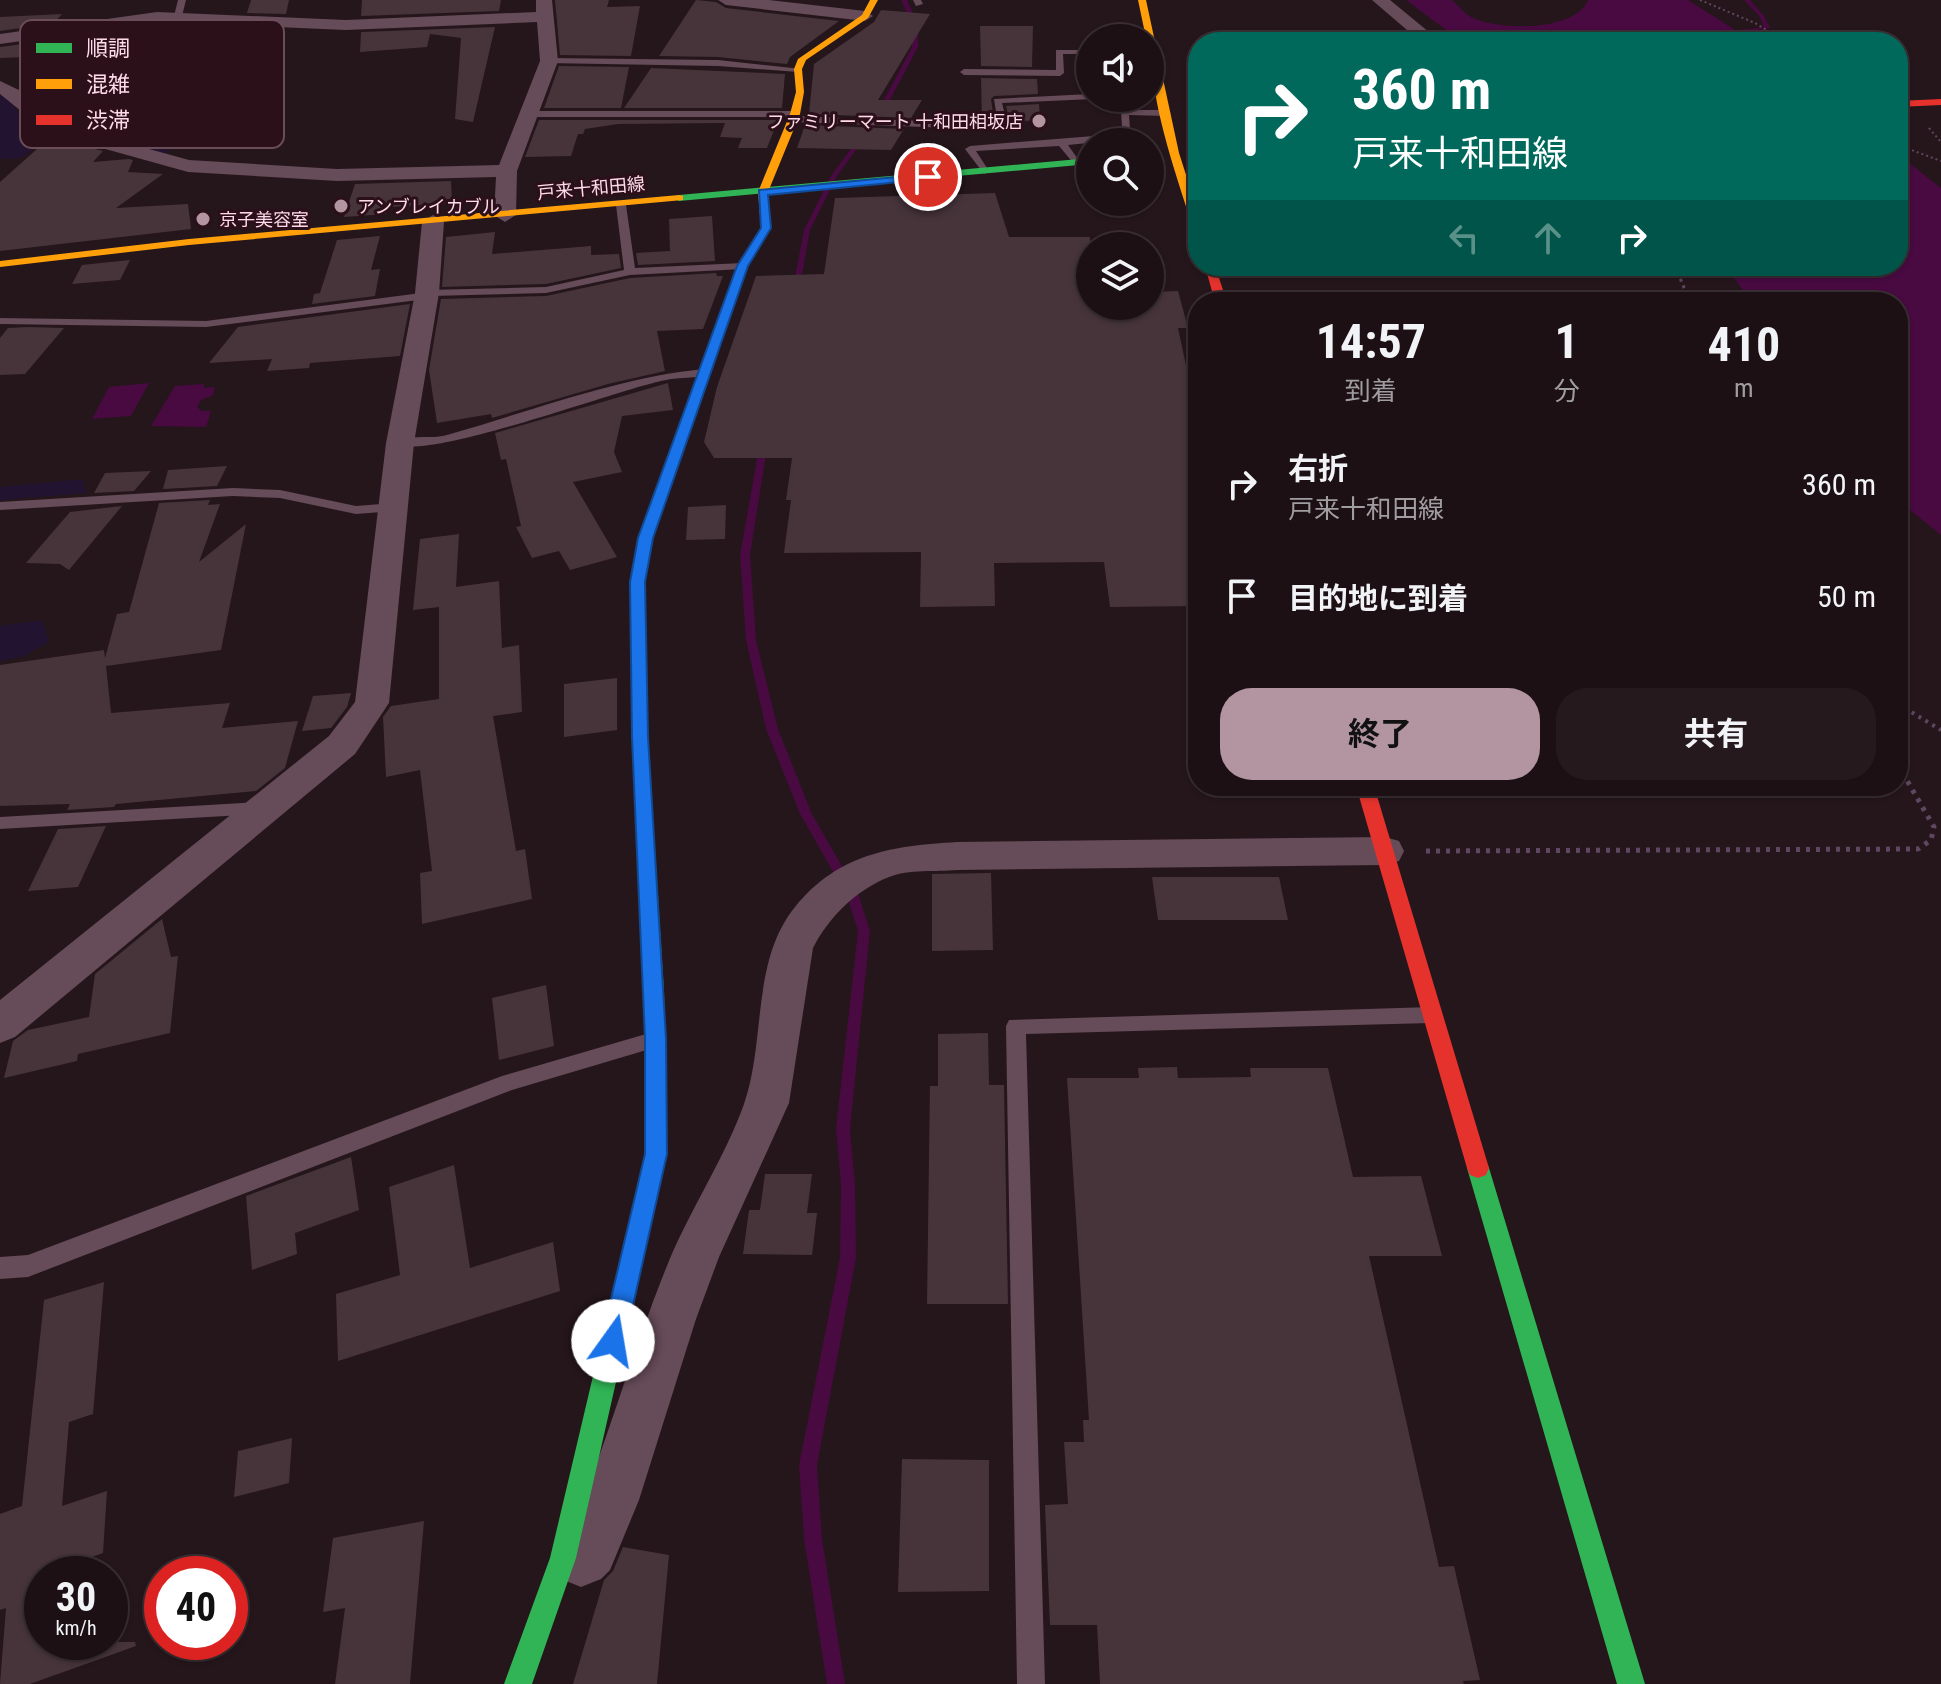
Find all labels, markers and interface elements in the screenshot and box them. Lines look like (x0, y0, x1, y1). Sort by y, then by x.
legend (20, 20, 284, 148)
map controls (1076, 24, 1164, 320)
button: sound (1076, 24, 1164, 112)
text: 順調 (86, 36, 130, 61)
text: 360 m (1352, 57, 1491, 123)
icon: right (1220, 64, 1324, 168)
text: 混雑 (86, 72, 130, 97)
text: 渋滞 (86, 108, 130, 133)
place label: ファミリーマート 十和田相坂店 (767, 111, 1023, 132)
marker: ファミリーマート 十和田相坂店 (1030, 112, 1048, 130)
button: search (1076, 128, 1164, 216)
text: 戸来十和田線 (1352, 133, 1568, 175)
pin (894, 143, 962, 211)
icon: arrive (906, 155, 950, 199)
street label: 戸来十和田線 (536, 173, 646, 203)
place label: アンブレイカブル (357, 196, 500, 217)
marker: アンブレイカブル (332, 197, 350, 215)
place label: 京子美容室 (219, 209, 309, 230)
marker: 京子美容室 (194, 210, 212, 228)
icon: left (1442, 216, 1486, 260)
icon: ahead (1526, 216, 1570, 260)
icon: right (1610, 216, 1654, 260)
button: layers (1076, 232, 1164, 320)
text: 14:57 (1316, 313, 1426, 370)
text: 1 (1555, 313, 1579, 370)
text: 410 (1707, 316, 1780, 373)
text: m (1734, 373, 1754, 403)
text: 到着 (1345, 376, 1397, 406)
text: 分 (1554, 376, 1580, 406)
text: 右折 (1288, 451, 1348, 486)
icon: right (1220, 462, 1264, 506)
text: 360 m (1802, 467, 1876, 502)
text: 戸来十和田線 (1288, 494, 1444, 524)
icon: arrive (1220, 574, 1264, 618)
text: 50 m (1817, 579, 1876, 614)
text: 目的地に到着 (1288, 581, 1468, 616)
button: 終了 (1220, 688, 1540, 780)
button: 共有 (1556, 688, 1876, 780)
position arrow (571, 1299, 655, 1383)
speed limit sign: 40 (144, 1556, 248, 1660)
text: 30 (56, 1574, 96, 1621)
text: km/h (55, 1616, 97, 1640)

